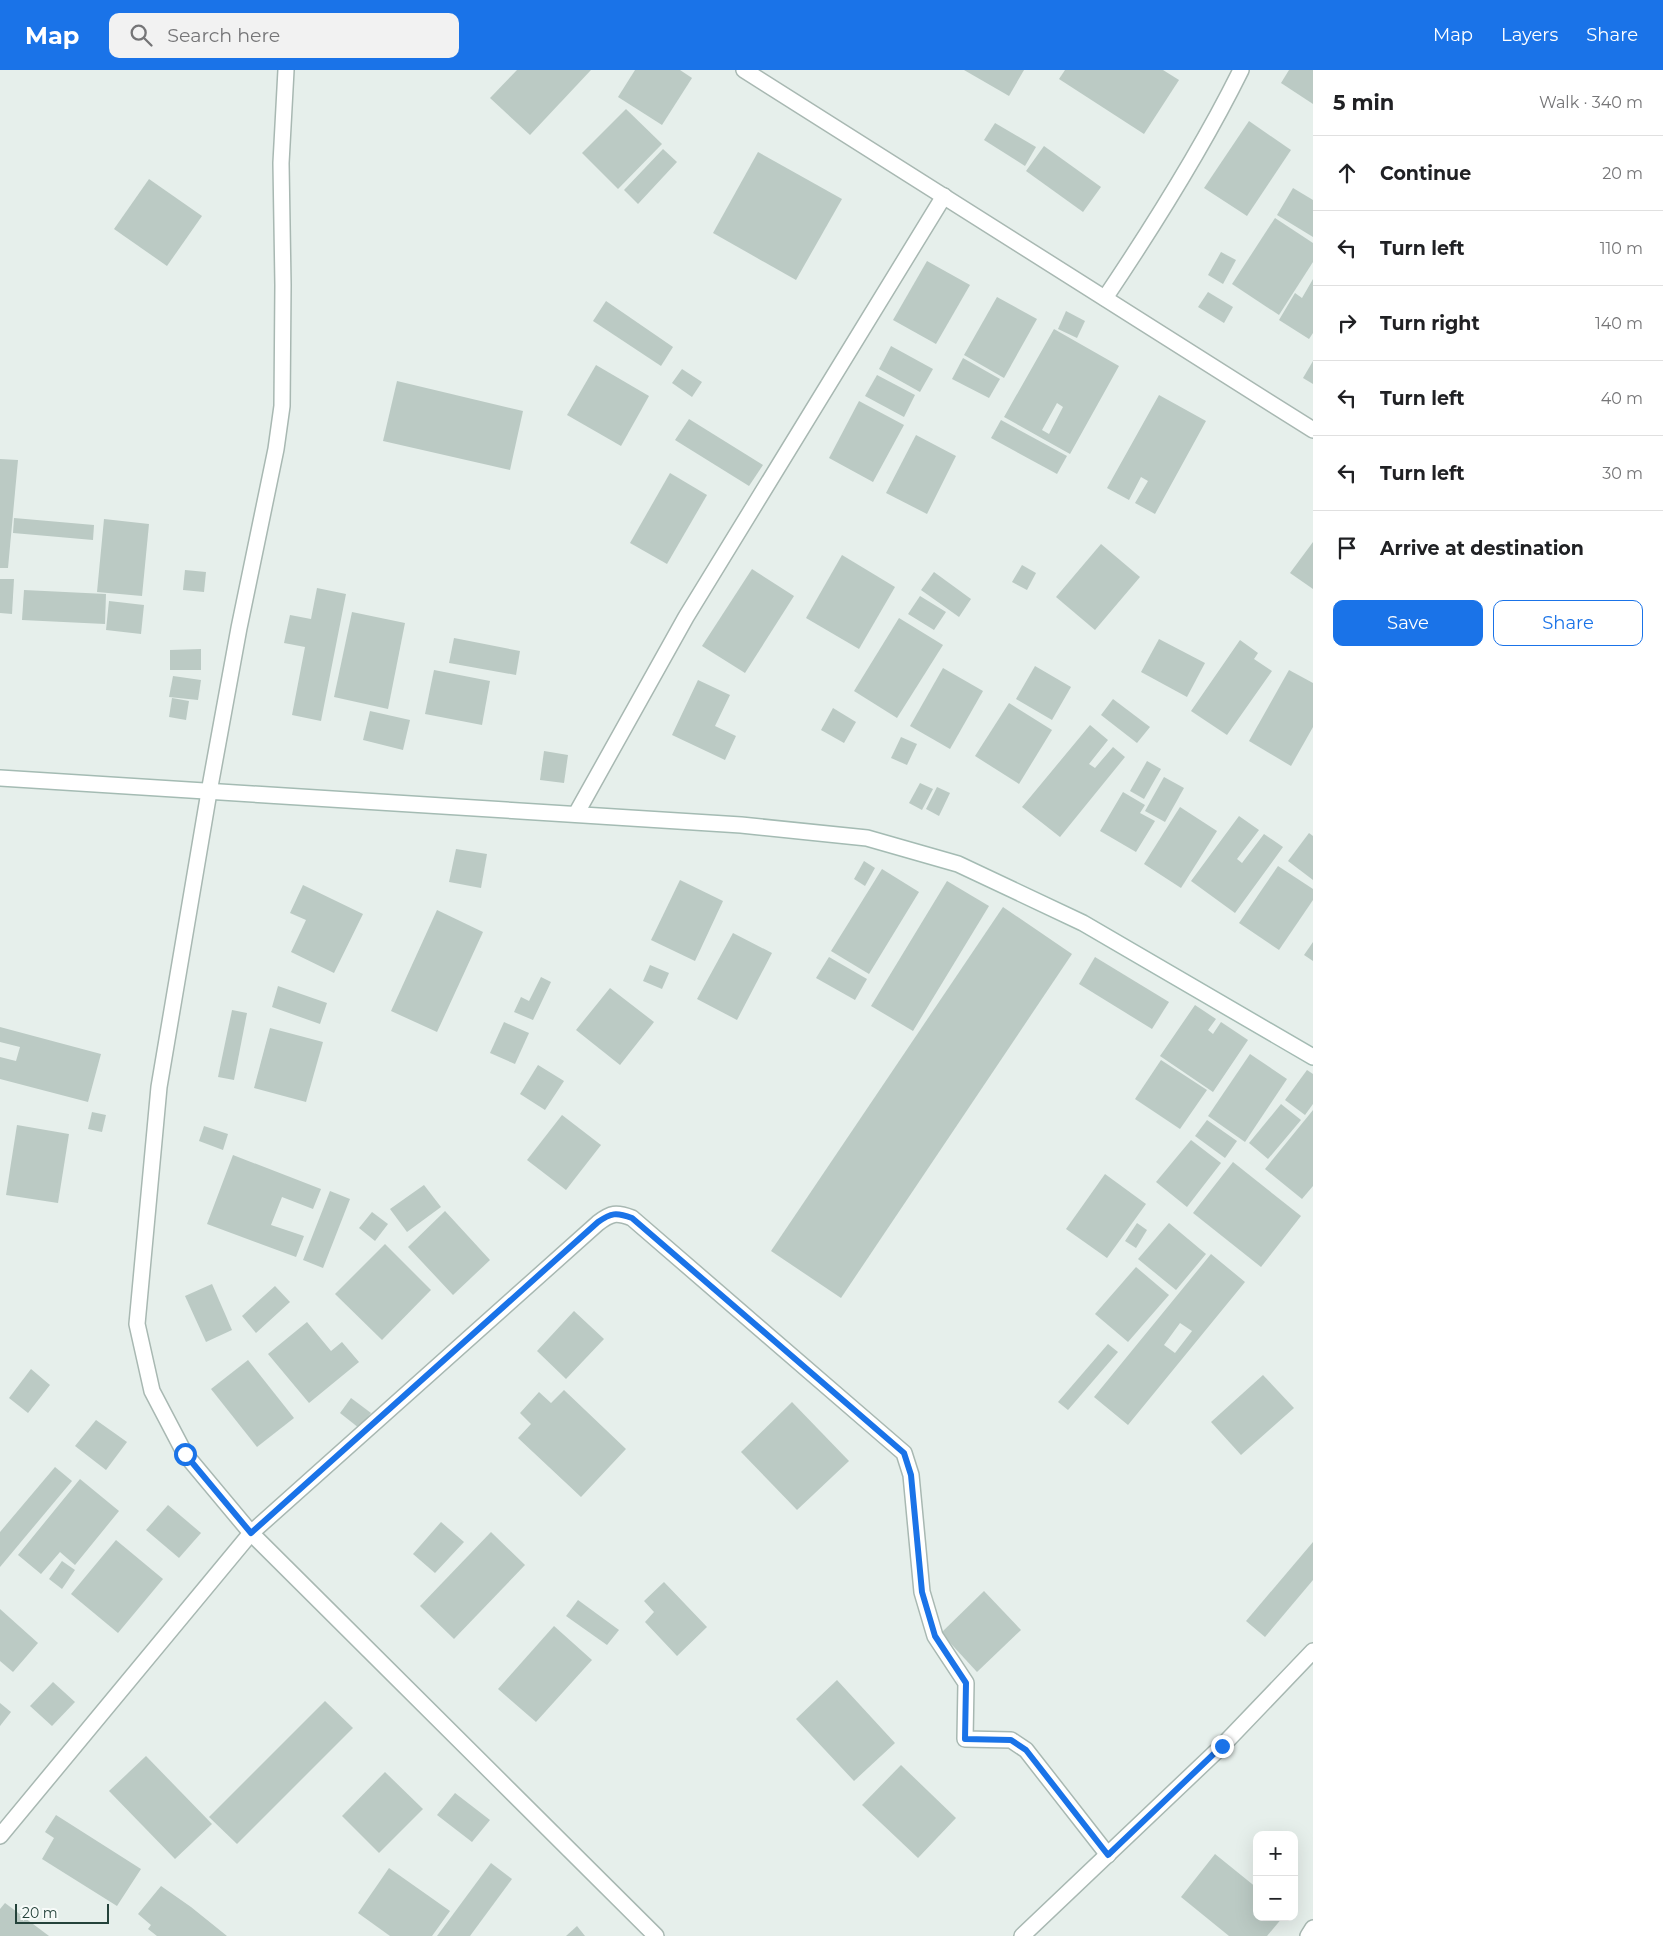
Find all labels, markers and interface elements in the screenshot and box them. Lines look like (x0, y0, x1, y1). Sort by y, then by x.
search box (109, 13, 459, 58)
text: Map (25, 21, 79, 50)
icon: search (127, 21, 155, 49)
text: Search here (167, 24, 280, 47)
text: Map (1433, 24, 1473, 46)
text: Layers (1501, 24, 1558, 46)
text: Share (1586, 24, 1638, 46)
text: 5 min (1333, 90, 1394, 115)
text: Walk · 340 m (1539, 93, 1643, 112)
icon: ahead (1333, 159, 1361, 187)
text: Continue (1380, 162, 1471, 185)
text: 20 m (1602, 164, 1643, 183)
icon: left (1333, 234, 1361, 262)
text: Turn left (1380, 237, 1465, 260)
text: 110 m (1600, 239, 1643, 258)
icon: right (1333, 309, 1361, 337)
text: Turn right (1380, 312, 1480, 335)
text: 140 m (1595, 314, 1643, 333)
icon: left (1333, 384, 1361, 412)
text: Turn left (1380, 387, 1465, 410)
text: 40 m (1601, 389, 1643, 408)
icon: left (1333, 459, 1361, 487)
text: Turn left (1380, 462, 1465, 485)
text: 30 m (1602, 464, 1643, 483)
icon: arrive (1333, 534, 1361, 562)
text: Arrive at destination (1380, 537, 1584, 560)
button: Save (1333, 600, 1483, 646)
button: Share (1493, 600, 1643, 646)
route start (174, 1443, 197, 1466)
route end (1211, 1735, 1234, 1758)
map controls (1253, 1831, 1298, 1921)
button: + (1253, 1831, 1298, 1876)
button: − (1253, 1876, 1298, 1921)
scale bar (15, 1901, 109, 1924)
text: 20 m (22, 1904, 58, 1922)

